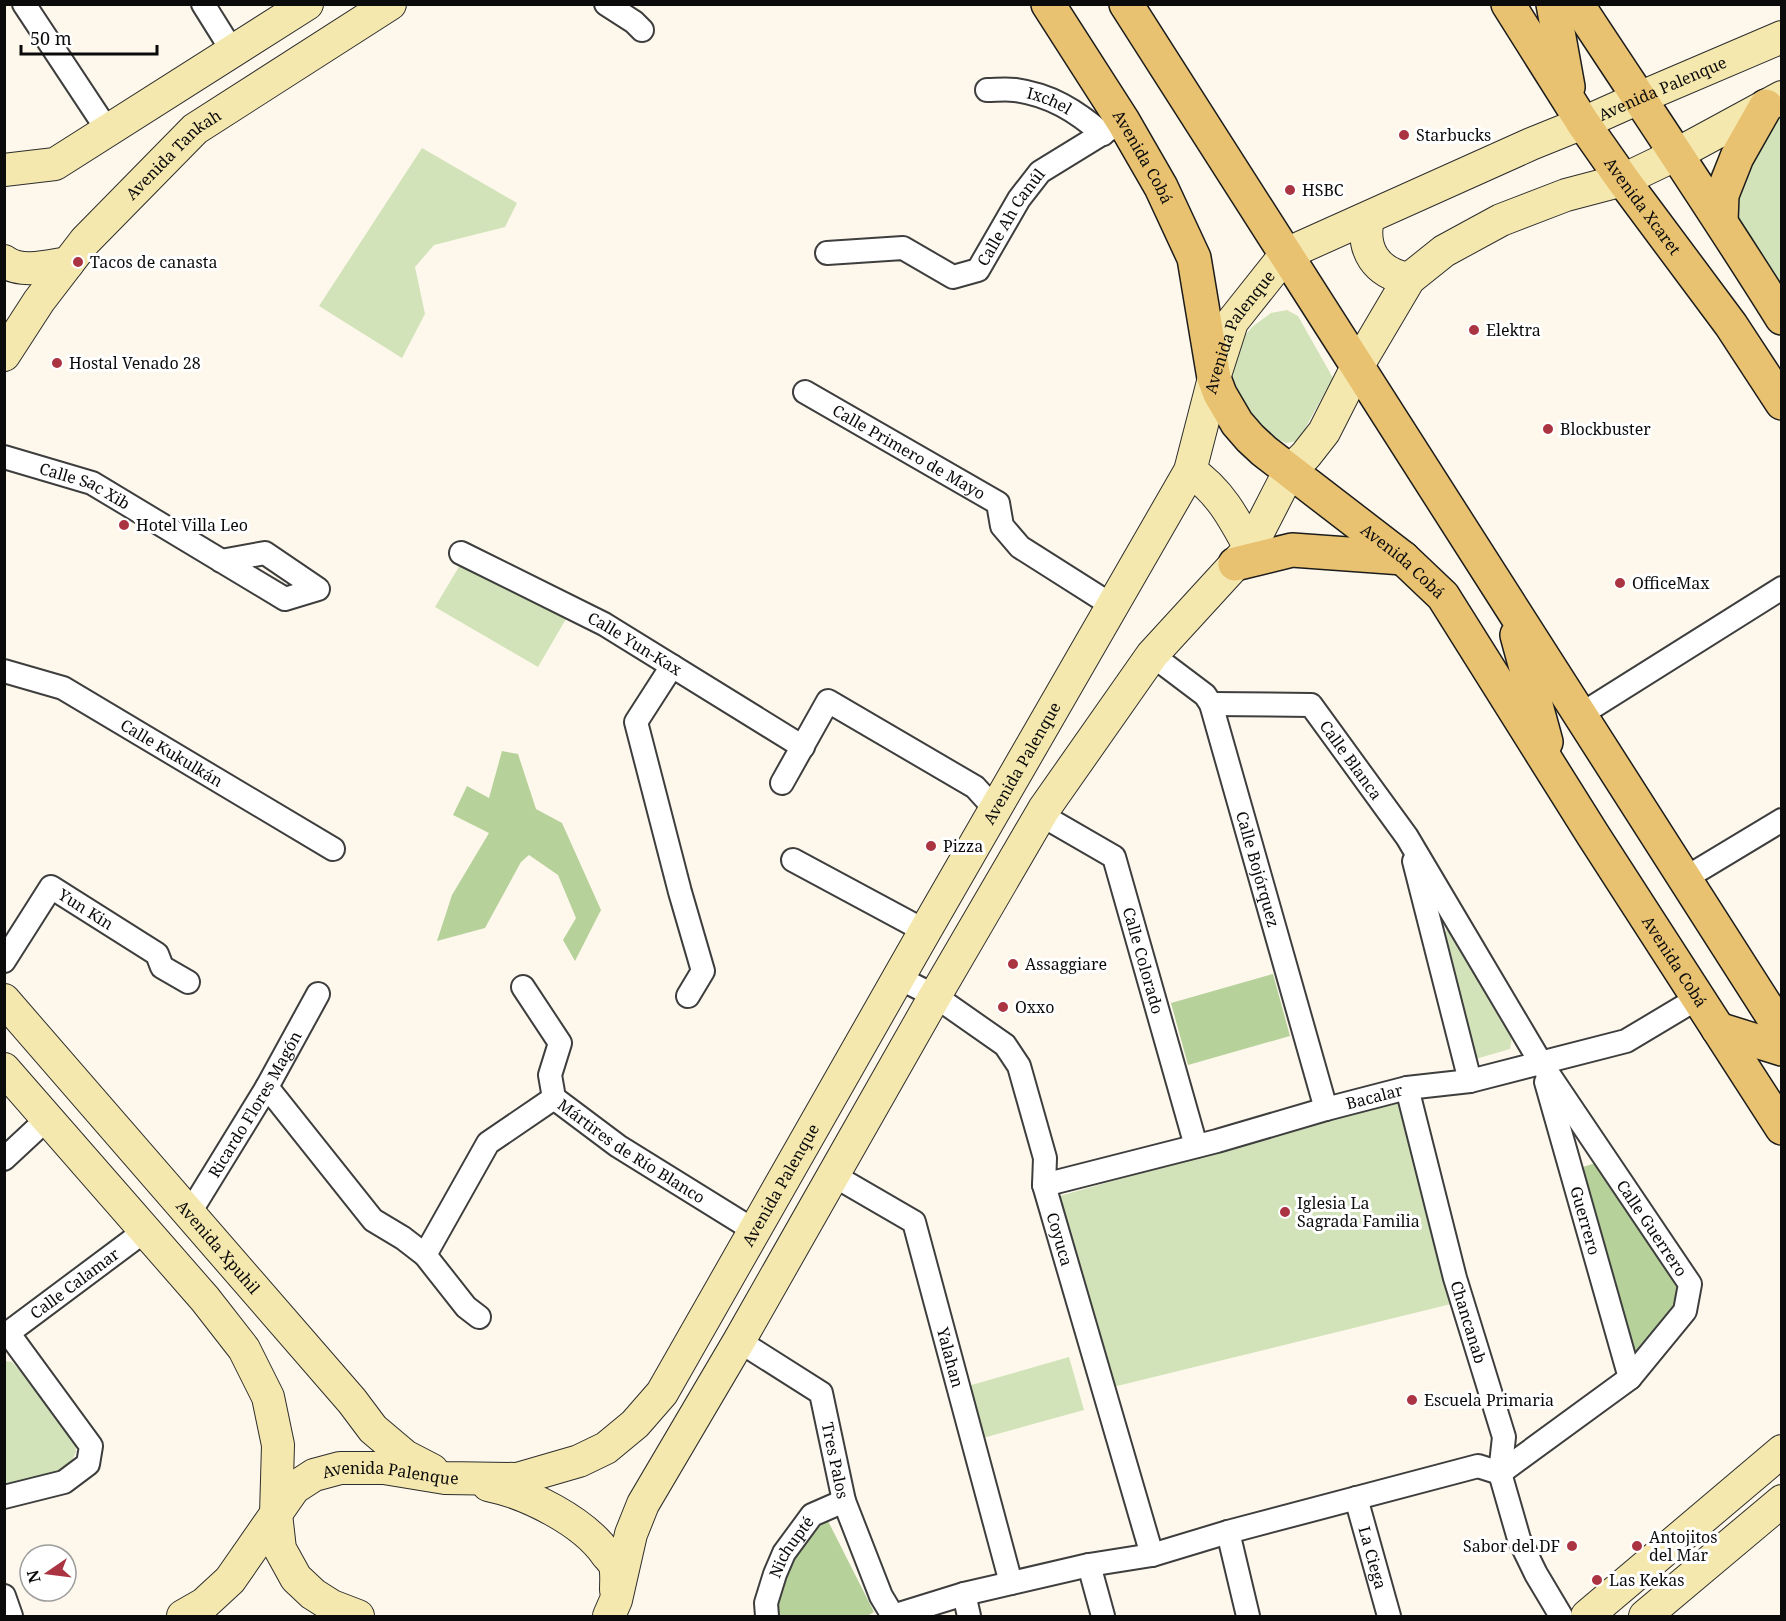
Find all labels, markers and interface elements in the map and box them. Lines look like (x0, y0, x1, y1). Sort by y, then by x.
scale bar (21, 18, 158, 56)
text: 50 m (30, 26, 72, 50)
street label: Avenida Palenque (1595, 51, 1730, 126)
street label: Ixchel (1025, 82, 1076, 119)
street label: Avenida Tankah (121, 104, 225, 204)
street label: Avenida Cobá (1108, 106, 1178, 207)
place label: Starbucks (1416, 124, 1491, 146)
marker: Starbucks (1397, 128, 1411, 142)
street label: Avenida Xcaret (1600, 153, 1686, 260)
street label: Calle Ah Canúl (972, 164, 1050, 270)
place label: HSBC (1302, 179, 1344, 201)
marker: HSBC (1283, 183, 1297, 197)
place label: Tacos de canasta (90, 251, 217, 273)
marker: Tacos de canasta (71, 255, 85, 269)
street label: Avenida Palenque (1199, 266, 1280, 396)
place label: Elektra (1486, 319, 1541, 341)
marker: Elektra (1467, 323, 1481, 337)
place label: Hostal Venado 28 (69, 352, 201, 374)
marker: Hostal Venado 28 (50, 356, 64, 370)
street label: Calle Primero de Mayo (829, 399, 990, 505)
place label: Blockbuster (1560, 418, 1651, 440)
marker: Blockbuster (1541, 422, 1555, 436)
street label: Calle Sac Xib (37, 457, 134, 514)
place label: Hotel Villa Leo (136, 514, 248, 536)
marker: Hotel Villa Leo (117, 518, 131, 532)
street label: Avenida Cobá (1356, 519, 1450, 603)
place label: OfficeMax (1632, 572, 1710, 594)
marker: OfficeMax (1613, 576, 1627, 590)
street label: Calle Yun-Kax (584, 607, 687, 681)
street label: Avenida Palenque (978, 698, 1066, 828)
street label: Calle Kukulkán (116, 714, 227, 792)
street label: Calle Blanca (1315, 716, 1387, 804)
street label: Calle Bojórquez (1231, 809, 1285, 930)
place label: Pizza (943, 835, 983, 857)
marker: Pizza (924, 839, 938, 853)
street label: Yun Kin (53, 883, 118, 935)
street label: Calle Colorado (1118, 905, 1169, 1016)
street label: Avenida Cobá (1637, 912, 1712, 1011)
place label: Assaggiare (1025, 953, 1107, 975)
marker: Assaggiare (1006, 957, 1020, 971)
place label: Oxxo (1015, 996, 1055, 1018)
marker: Oxxo (996, 1000, 1010, 1014)
street label: Ricardo Flores Magón (203, 1027, 307, 1182)
street label: Bacalar (1344, 1078, 1406, 1114)
street label: Mártires de Río Blanco (553, 1094, 709, 1208)
street label: Avenida Palenque (737, 1120, 824, 1250)
street label: Calle Guerrero (1612, 1175, 1692, 1281)
street label: Guerrero (1565, 1184, 1606, 1257)
place label: Iglesia La Sagrada Familia (1297, 1192, 1420, 1232)
street label: Avenida Xpuhil (172, 1195, 265, 1299)
marker: Iglesia La Sagrada Familia (1278, 1205, 1292, 1219)
street label: Coyuca (1042, 1210, 1078, 1269)
street label: Calle Calamar (25, 1243, 124, 1324)
street label: Chancanab (1445, 1278, 1492, 1366)
street label: Yalahan (932, 1324, 969, 1390)
place label: Escuela Primaria (1424, 1389, 1554, 1411)
marker: Escuela Primaria (1405, 1393, 1419, 1407)
street label: Tres Palos (817, 1420, 854, 1501)
street label: Avenida Palenque (319, 1457, 459, 1490)
street label: Nichupté (764, 1511, 819, 1581)
street label: La Ciega (1353, 1524, 1392, 1592)
place label: Antojitos del Mar (1649, 1526, 1717, 1566)
place label: Sabor del DF (1463, 1535, 1560, 1557)
marker: Sabor del DF (1565, 1539, 1579, 1553)
marker: Antojitos del Mar (1630, 1539, 1644, 1553)
north arrow (18, 1543, 78, 1603)
text: N (21, 1567, 46, 1585)
place label: Las Kekas (1609, 1569, 1684, 1591)
marker: Las Kekas (1590, 1573, 1604, 1587)

